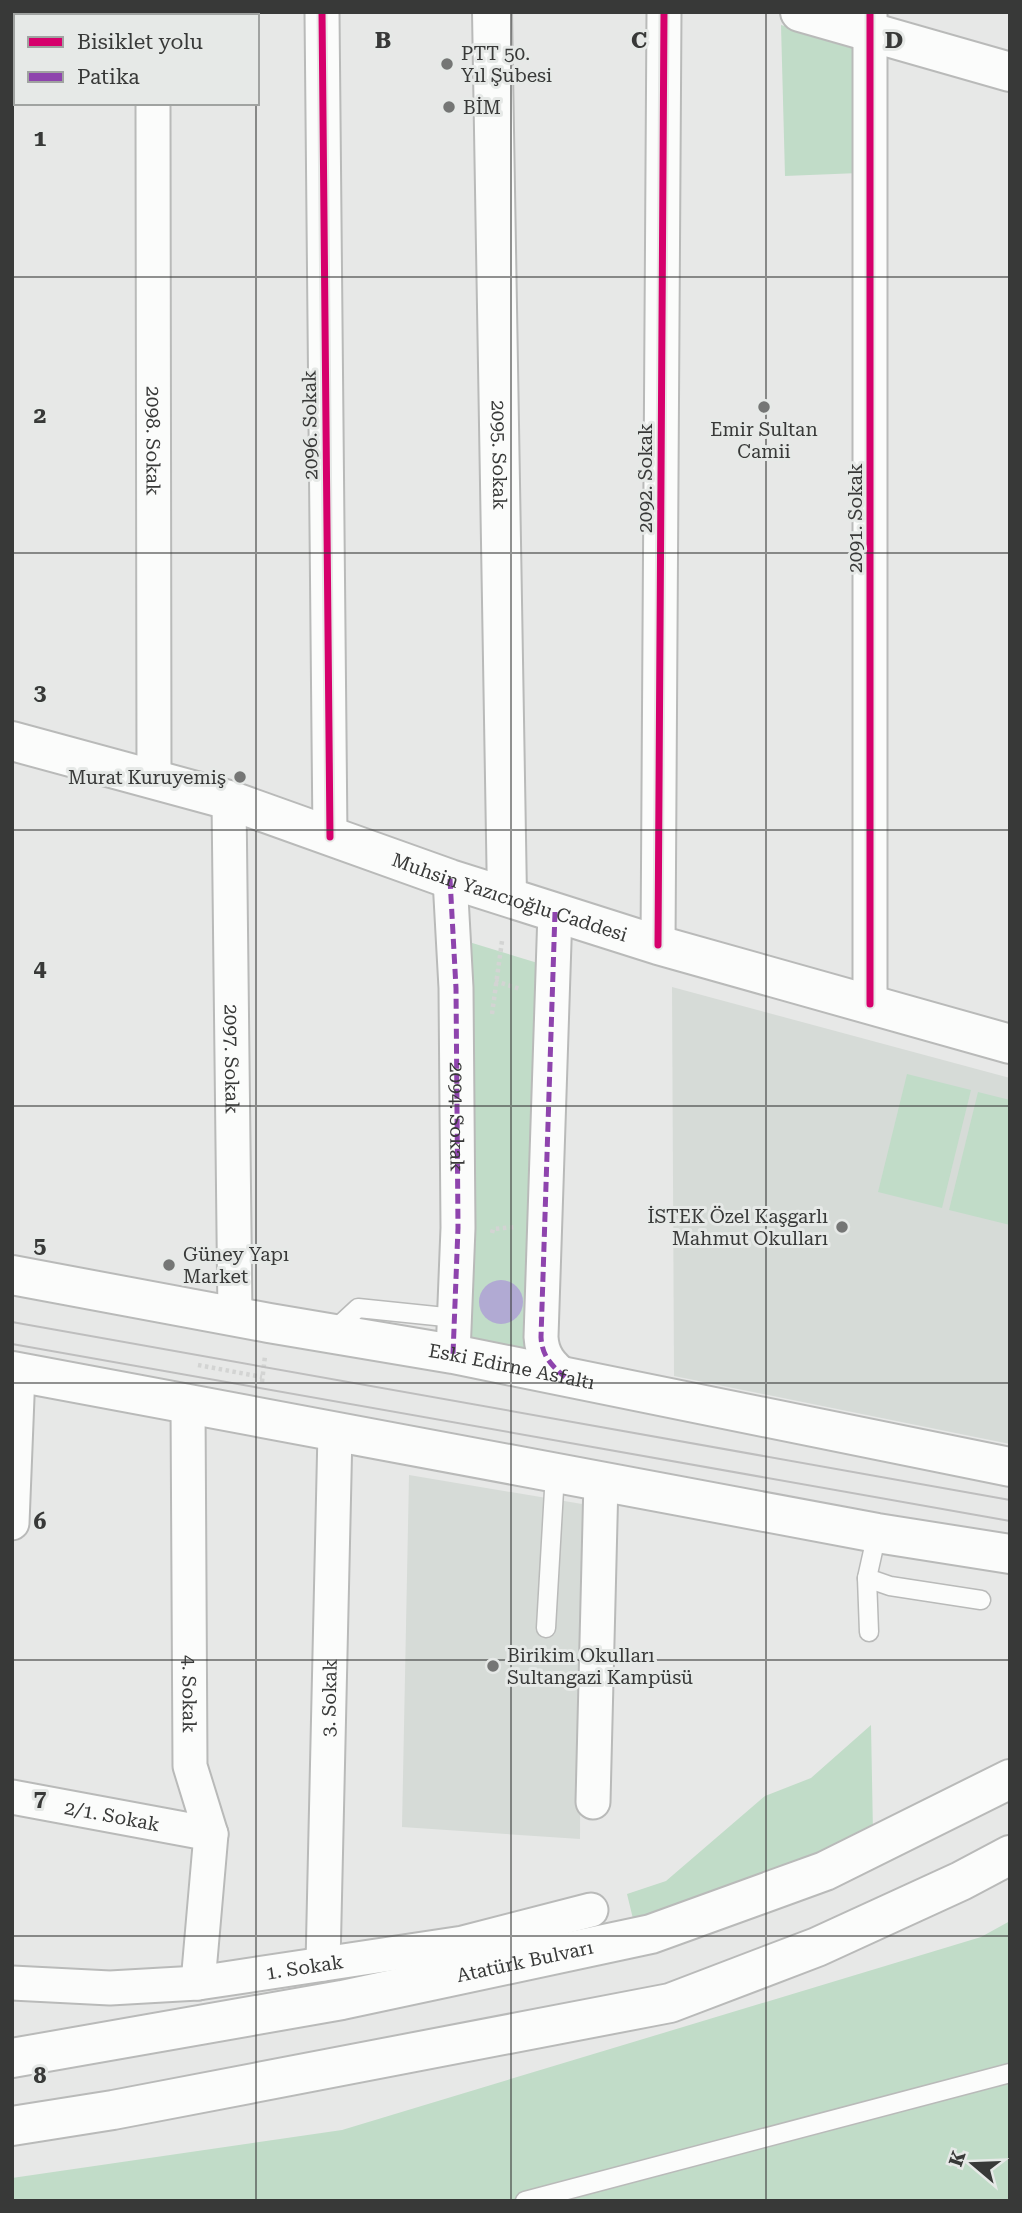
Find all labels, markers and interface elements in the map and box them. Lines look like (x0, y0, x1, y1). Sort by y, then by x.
legend (14, 14, 259, 105)
text: B (375, 27, 391, 54)
text: C (631, 27, 647, 54)
text: D (885, 27, 903, 54)
text: Bisiklet yolu (77, 30, 203, 54)
place label: PTT 50. Yıl Şubesi (461, 42, 552, 87)
marker: PTT 50. Yıl Şubesi (439, 56, 455, 72)
text: Patika (77, 65, 140, 89)
place label: BİM (463, 96, 501, 119)
marker: BİM (441, 99, 457, 115)
text: 1 (34, 125, 47, 152)
street label: 2096. Sokak (298, 370, 322, 480)
street label: 2098. Sokak (142, 386, 165, 496)
marker: Emir Sultan Camii (756, 399, 772, 415)
street label: 2095. Sokak (487, 400, 512, 510)
text: 2 (34, 402, 46, 429)
place label: Emir Sultan Camii (710, 418, 818, 463)
street label: 2092. Sokak (634, 423, 657, 533)
street label: 2091. Sokak (844, 463, 867, 573)
text: 3 (34, 679, 47, 706)
place label: Murat Kuruyemiş (68, 766, 226, 789)
marker: Murat Kuruyemiş (232, 769, 248, 785)
street label: Muhsin Yazıcıoğlu Caddesi (389, 848, 630, 946)
text: 4 (34, 955, 47, 982)
street label: 2097. Sokak (220, 1004, 244, 1114)
street label: 2094. Sokak (445, 1062, 469, 1172)
place label: İSTEK Özel Kaşgarlı Mahmut Okulları (647, 1205, 828, 1250)
marker: İSTEK Özel Kaşgarlı Mahmut Okulları (834, 1219, 850, 1235)
text: 5 (34, 1232, 47, 1259)
place label: Güney Yapı Market (183, 1243, 289, 1288)
marker: Güney Yapı Market (161, 1257, 177, 1273)
street label: Eski Edirne Asfaltı (427, 1339, 597, 1394)
text: 6 (34, 1508, 47, 1535)
place label: Birikim Okulları Sultangazi Kampüsü (507, 1644, 693, 1689)
street label: 4. Sokak (178, 1655, 201, 1733)
marker: Birikim Okulları Sultangazi Kampüsü (485, 1658, 501, 1674)
street label: 3. Sokak (317, 1659, 341, 1737)
text: 7 (34, 1785, 47, 1812)
street label: 2/1. Sokak (63, 1796, 162, 1836)
street label: Atatürk Bulvarı (454, 1935, 595, 1987)
street label: 1. Sokak (264, 1950, 345, 1984)
text: 8 (34, 2062, 47, 2089)
north arrow (938, 2129, 1008, 2199)
text: K (944, 2148, 971, 2169)

